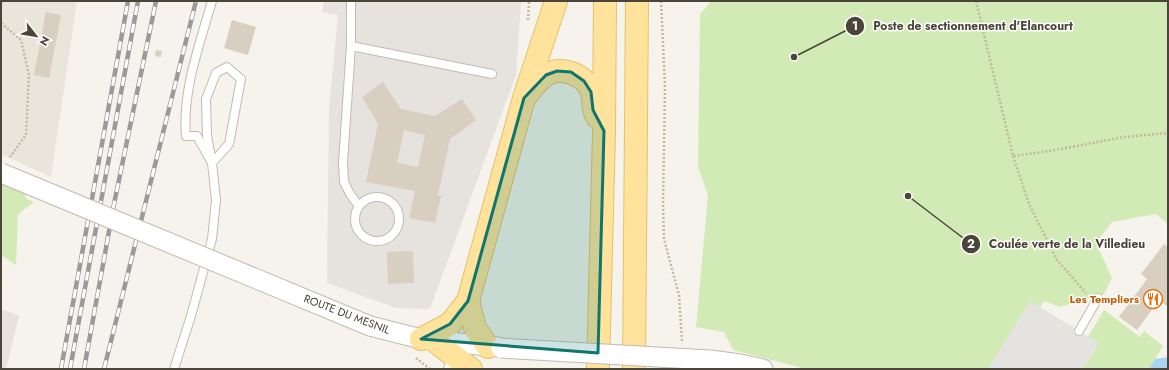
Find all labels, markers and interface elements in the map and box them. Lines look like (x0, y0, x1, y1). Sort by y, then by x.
callout: Poste de sectionnement d'Elancourt (845, 14, 1081, 38)
north arrow (16, 16, 56, 56)
text: 1 (852, 17, 858, 35)
text: Poste de sectionnement d'Elancourt (873, 17, 1073, 35)
text: N (35, 33, 54, 49)
callout: Coulée verte de la Villedieu (961, 232, 1154, 256)
text: 2 (967, 235, 975, 253)
text: Coulée verte de la Villedieu (989, 235, 1145, 253)
restaurant icon: Les Templiers (1142, 288, 1164, 310)
street label: ROUTE DU MESNIL (302, 290, 392, 338)
place label: Les Templiers (1070, 291, 1139, 307)

